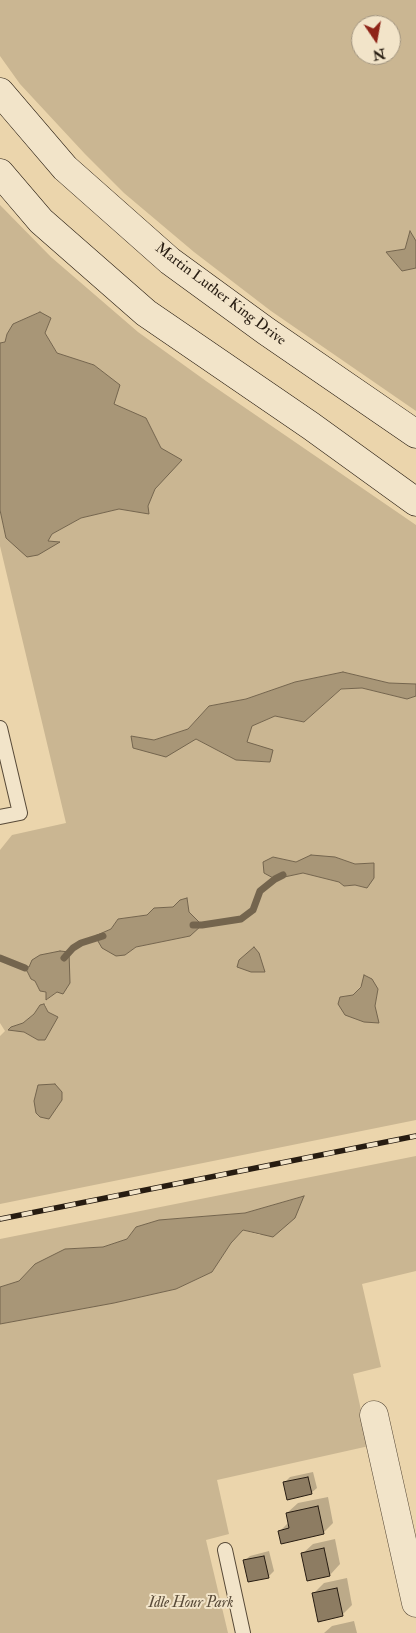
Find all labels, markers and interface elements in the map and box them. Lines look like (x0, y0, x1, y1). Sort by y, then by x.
north arrow (351, 15, 401, 65)
text: N (371, 45, 387, 64)
street label: Martin Luther King Drive (151, 240, 289, 350)
park label: Idle Hour Park (148, 1595, 234, 1613)

